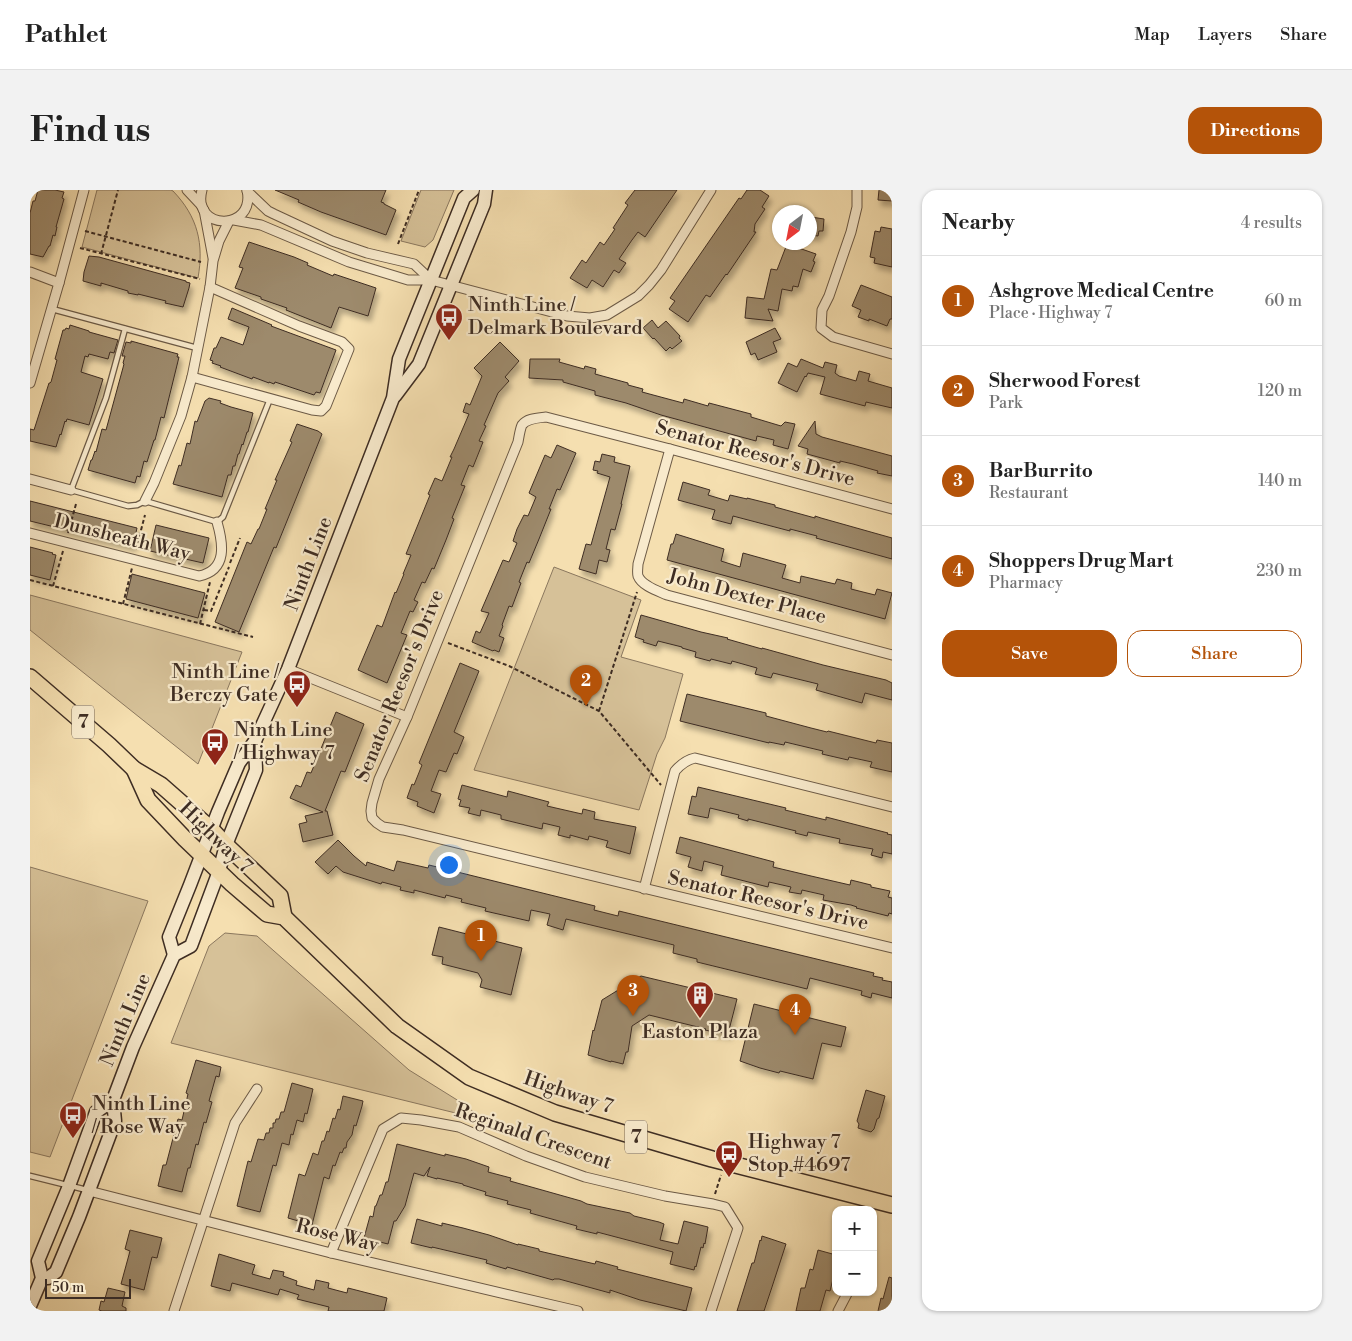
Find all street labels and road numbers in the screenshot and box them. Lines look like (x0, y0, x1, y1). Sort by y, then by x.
street label: Senator Reesor's Drive (653, 415, 857, 493)
street label: Dunsheath Way (51, 509, 193, 567)
street label: Ninth Line (280, 513, 338, 615)
street label: John Dexter Place (664, 564, 829, 630)
street label: Senator Reesor's Drive (350, 586, 450, 786)
road number: 7 (72, 706, 94, 738)
street label: Highway 7 (173, 797, 257, 879)
street label: Senator Reesor's Drive (665, 866, 871, 936)
street label: Ninth Line (95, 970, 157, 1070)
street label: Highway 7 (520, 1066, 616, 1120)
street label: Reginald Crescent (451, 1098, 615, 1176)
road number: 7 (625, 1120, 647, 1154)
street label: Rose Way (293, 1214, 381, 1258)

